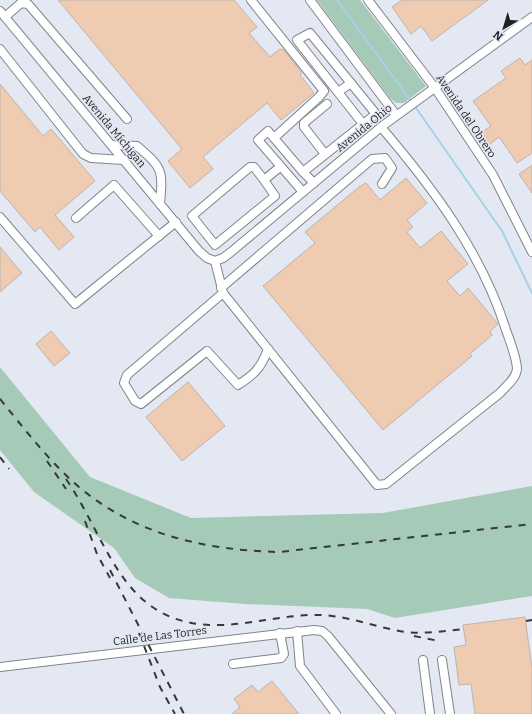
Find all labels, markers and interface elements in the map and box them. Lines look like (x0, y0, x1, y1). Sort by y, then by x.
north arrow (484, 8, 524, 48)
text: N (490, 27, 506, 43)
street label: Avenida del Obrero (433, 72, 499, 160)
street label: Avenida Míchigan (80, 92, 148, 170)
street label: Avenida Ohio (333, 101, 395, 155)
street label: Calle de Las Torres (112, 624, 208, 648)

